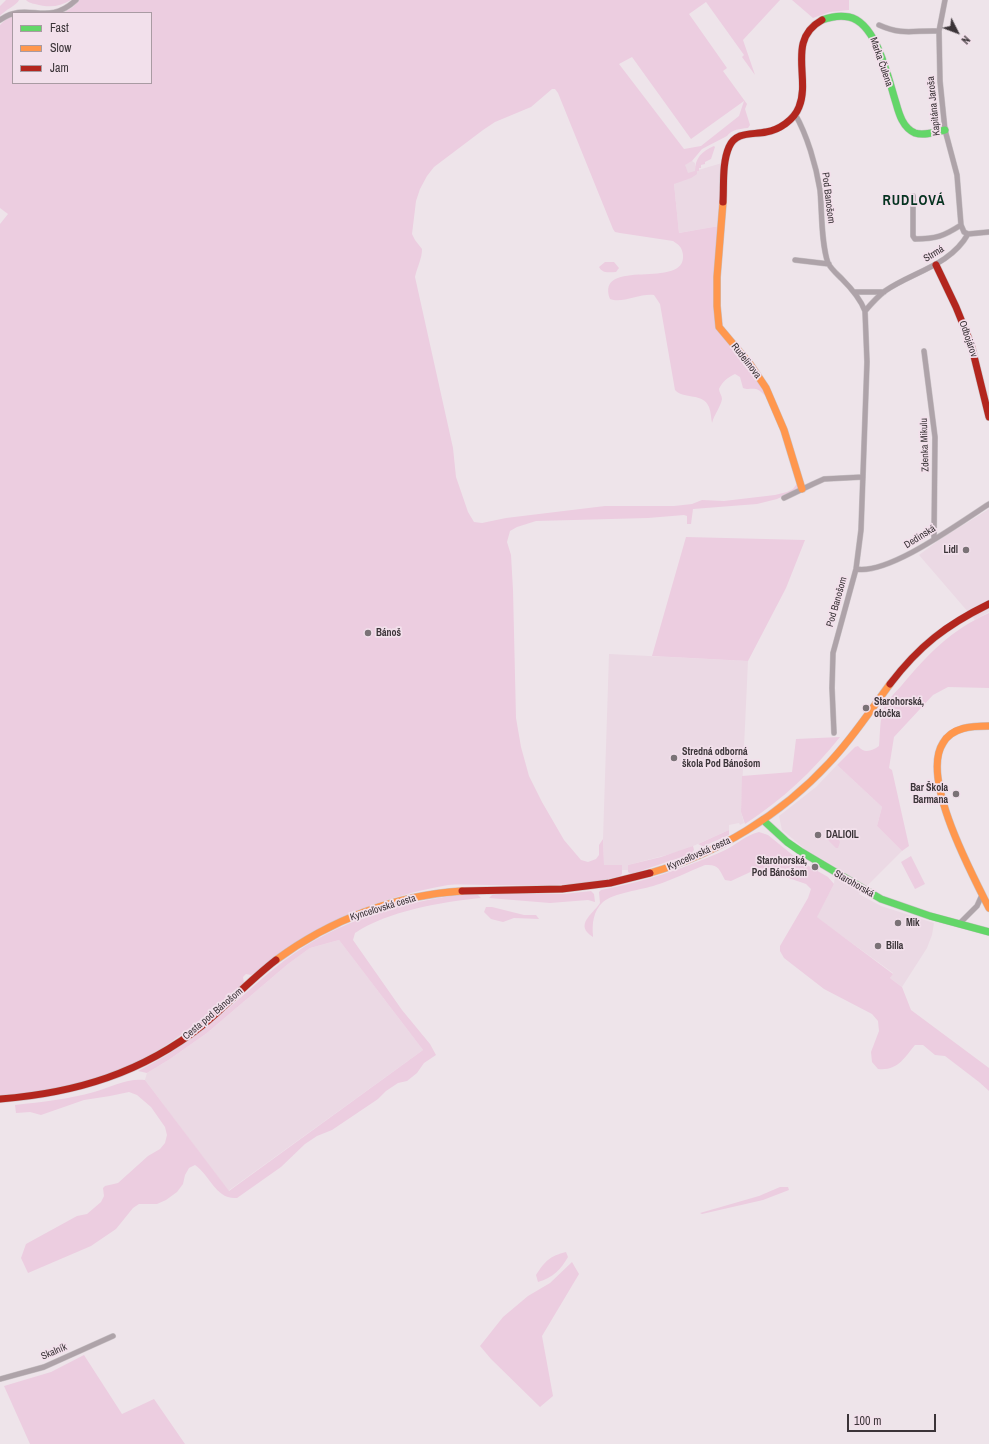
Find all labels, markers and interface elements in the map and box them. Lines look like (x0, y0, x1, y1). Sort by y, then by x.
legend (12, 12, 152, 84)
north arrow (937, 12, 977, 52)
text: Fast (50, 20, 69, 36)
text: N (959, 33, 973, 47)
street label: Marka Čulena (867, 36, 895, 88)
text: Slow (50, 40, 71, 56)
text: Jam (50, 60, 69, 76)
street label: Kapitána Jaroša (925, 76, 943, 136)
street label: Pod Banošom (819, 172, 837, 224)
district label: RUDLOVÁ (883, 193, 945, 209)
street label: Strmá (922, 243, 946, 265)
street label: Odbojárov (956, 319, 980, 359)
street label: Rudelinova (729, 341, 763, 381)
street label: Zdenka Mikulu (918, 418, 932, 472)
street label: Dedinská (902, 523, 938, 551)
place label: Lidl (943, 544, 958, 556)
marker: Lidl (961, 545, 971, 555)
street label: Pod Banošom (824, 576, 850, 628)
place label: Bánoš (376, 627, 401, 639)
marker: Bánoš (363, 628, 373, 638)
place label: Starohorská, otočka (874, 696, 924, 720)
marker: Starohorská, otočka (861, 703, 871, 713)
place label: Stredná odborná škola Pod Bánošom (682, 746, 760, 770)
marker: Stredná odborná škola Pod Bánošom (669, 753, 679, 763)
place label: Bar Škola Barmana (910, 782, 948, 806)
marker: Bar Škola Barmana (951, 789, 961, 799)
place label: DALIOIL (826, 829, 859, 841)
marker: DALIOIL (813, 830, 823, 840)
street label: Kynceľovská cesta (666, 835, 732, 873)
place label: Starohorská, Pod Bánošom (752, 855, 807, 878)
marker: Starohorská, Pod Bánošom (810, 862, 820, 872)
street label: Starohorská (832, 868, 876, 900)
street label: Kynceľovská cesta (349, 892, 417, 924)
place label: Mik (906, 917, 920, 929)
marker: Mik (893, 918, 903, 928)
place label: Billa (886, 940, 903, 952)
marker: Billa (873, 941, 883, 951)
street label: Cesta pod Bánošom (181, 986, 245, 1042)
street label: Skalník (39, 1341, 69, 1363)
scale bar (849, 1406, 938, 1432)
text: 100 m (854, 1413, 881, 1429)

